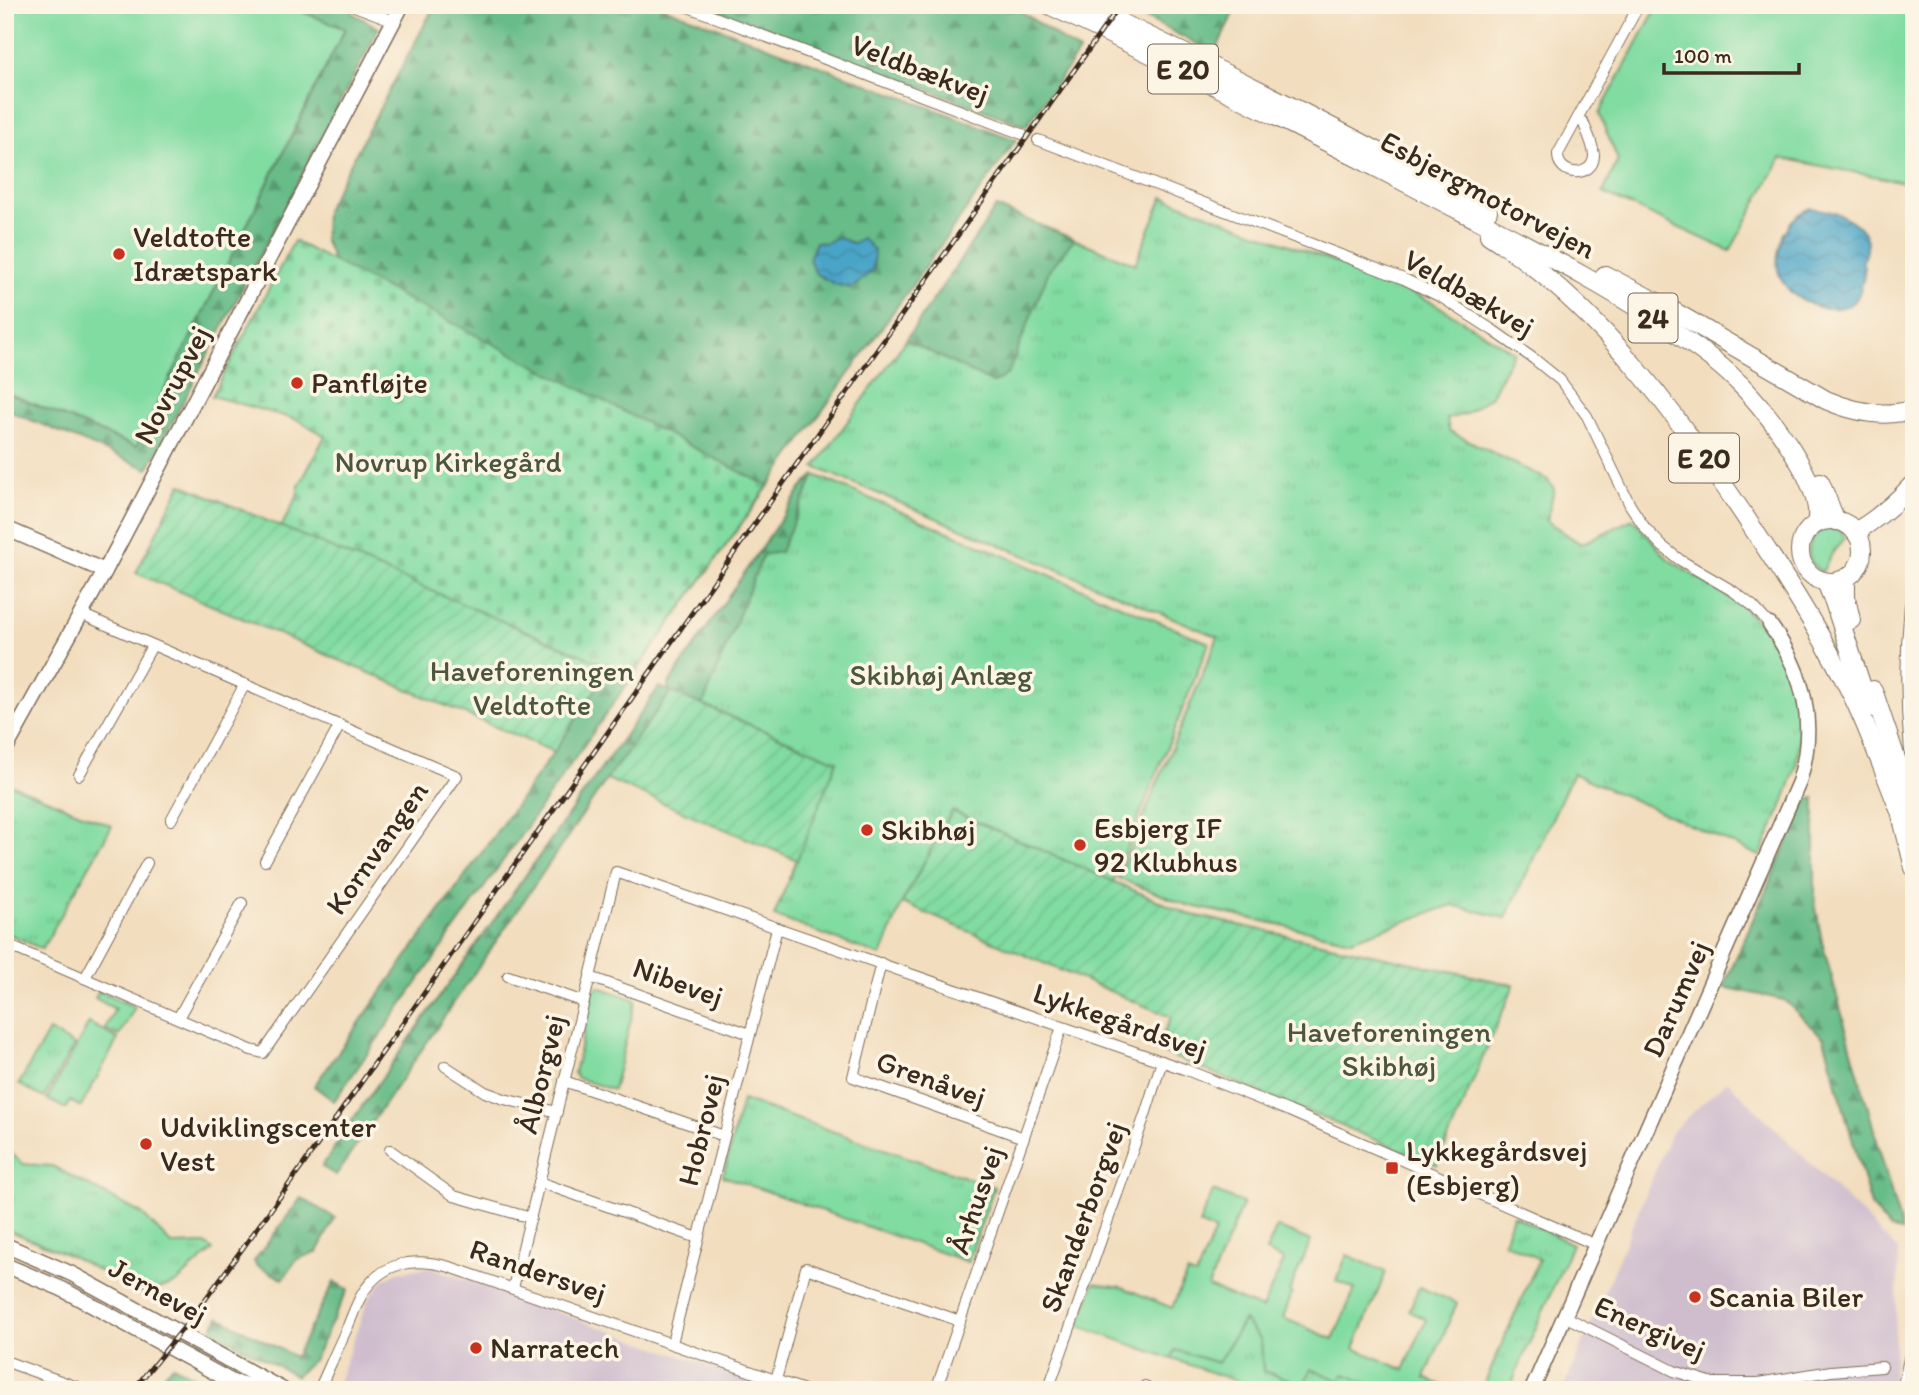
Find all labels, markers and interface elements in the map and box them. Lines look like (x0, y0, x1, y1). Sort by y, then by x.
street label: Veldbækvej (846, 25, 994, 112)
scale bar (1664, 32, 1798, 76)
text: 100 m (1674, 43, 1732, 68)
road number: E 20 (1148, 44, 1218, 94)
street label: Esbjergmotorvejen (1374, 122, 1602, 267)
place label: Veldtofte Idrætspark (133, 218, 278, 289)
street label: Veldbækvej (1397, 240, 1541, 345)
marker: Veldtofte Idrætspark (111, 246, 127, 262)
road number: 24 (1628, 294, 1678, 342)
street label: Novrupvej (125, 319, 218, 450)
place label: Panfløjte (311, 364, 428, 401)
marker: Panfløjte (289, 375, 305, 391)
road number: E 20 (1669, 434, 1739, 482)
park label: Novrup Kirkegård (334, 443, 562, 480)
park label: Haveforeningen Veldtofte (430, 652, 634, 723)
park label: Skibhøj Anlæg (850, 656, 1033, 693)
street label: Kornvangen (317, 774, 436, 922)
place label: Esbjerg IF 92 Klubhus (1094, 809, 1238, 880)
place label: Skibhøj (881, 811, 975, 848)
marker: Skibhøj (859, 822, 875, 838)
marker: Esbjerg IF 92 Klubhus (1072, 837, 1088, 853)
street label: Darumvej (1633, 935, 1718, 1063)
street label: Nibevej (628, 948, 728, 1015)
street label: Lykkegårdsvej (1028, 974, 1212, 1068)
street label: Ålborgvej (508, 1010, 573, 1137)
park label: Haveforeningen Skibhøj (1287, 1013, 1491, 1084)
street label: Grenåvej (871, 1042, 991, 1115)
street label: Hobrovej (669, 1070, 732, 1190)
place label: Udviklingscenter Vest (160, 1108, 377, 1179)
street label: Skanderborgvej (1031, 1116, 1134, 1317)
place label: Lykkegårdsvej (Esbjerg) (1406, 1132, 1587, 1203)
marker: Udviklingscenter Vest (138, 1136, 154, 1152)
street label: Århusvej (940, 1141, 1011, 1259)
marker: Lykkegårdsvej (Esbjerg) (1384, 1160, 1400, 1176)
street label: Randersvej (465, 1230, 611, 1311)
street label: Jernevej (103, 1248, 214, 1333)
place label: Scania Biler (1709, 1278, 1863, 1315)
street label: Energivej (1589, 1287, 1712, 1368)
marker: Scania Biler (1687, 1289, 1703, 1305)
place label: Narratech (490, 1329, 619, 1366)
marker: Narratech (468, 1340, 484, 1356)

